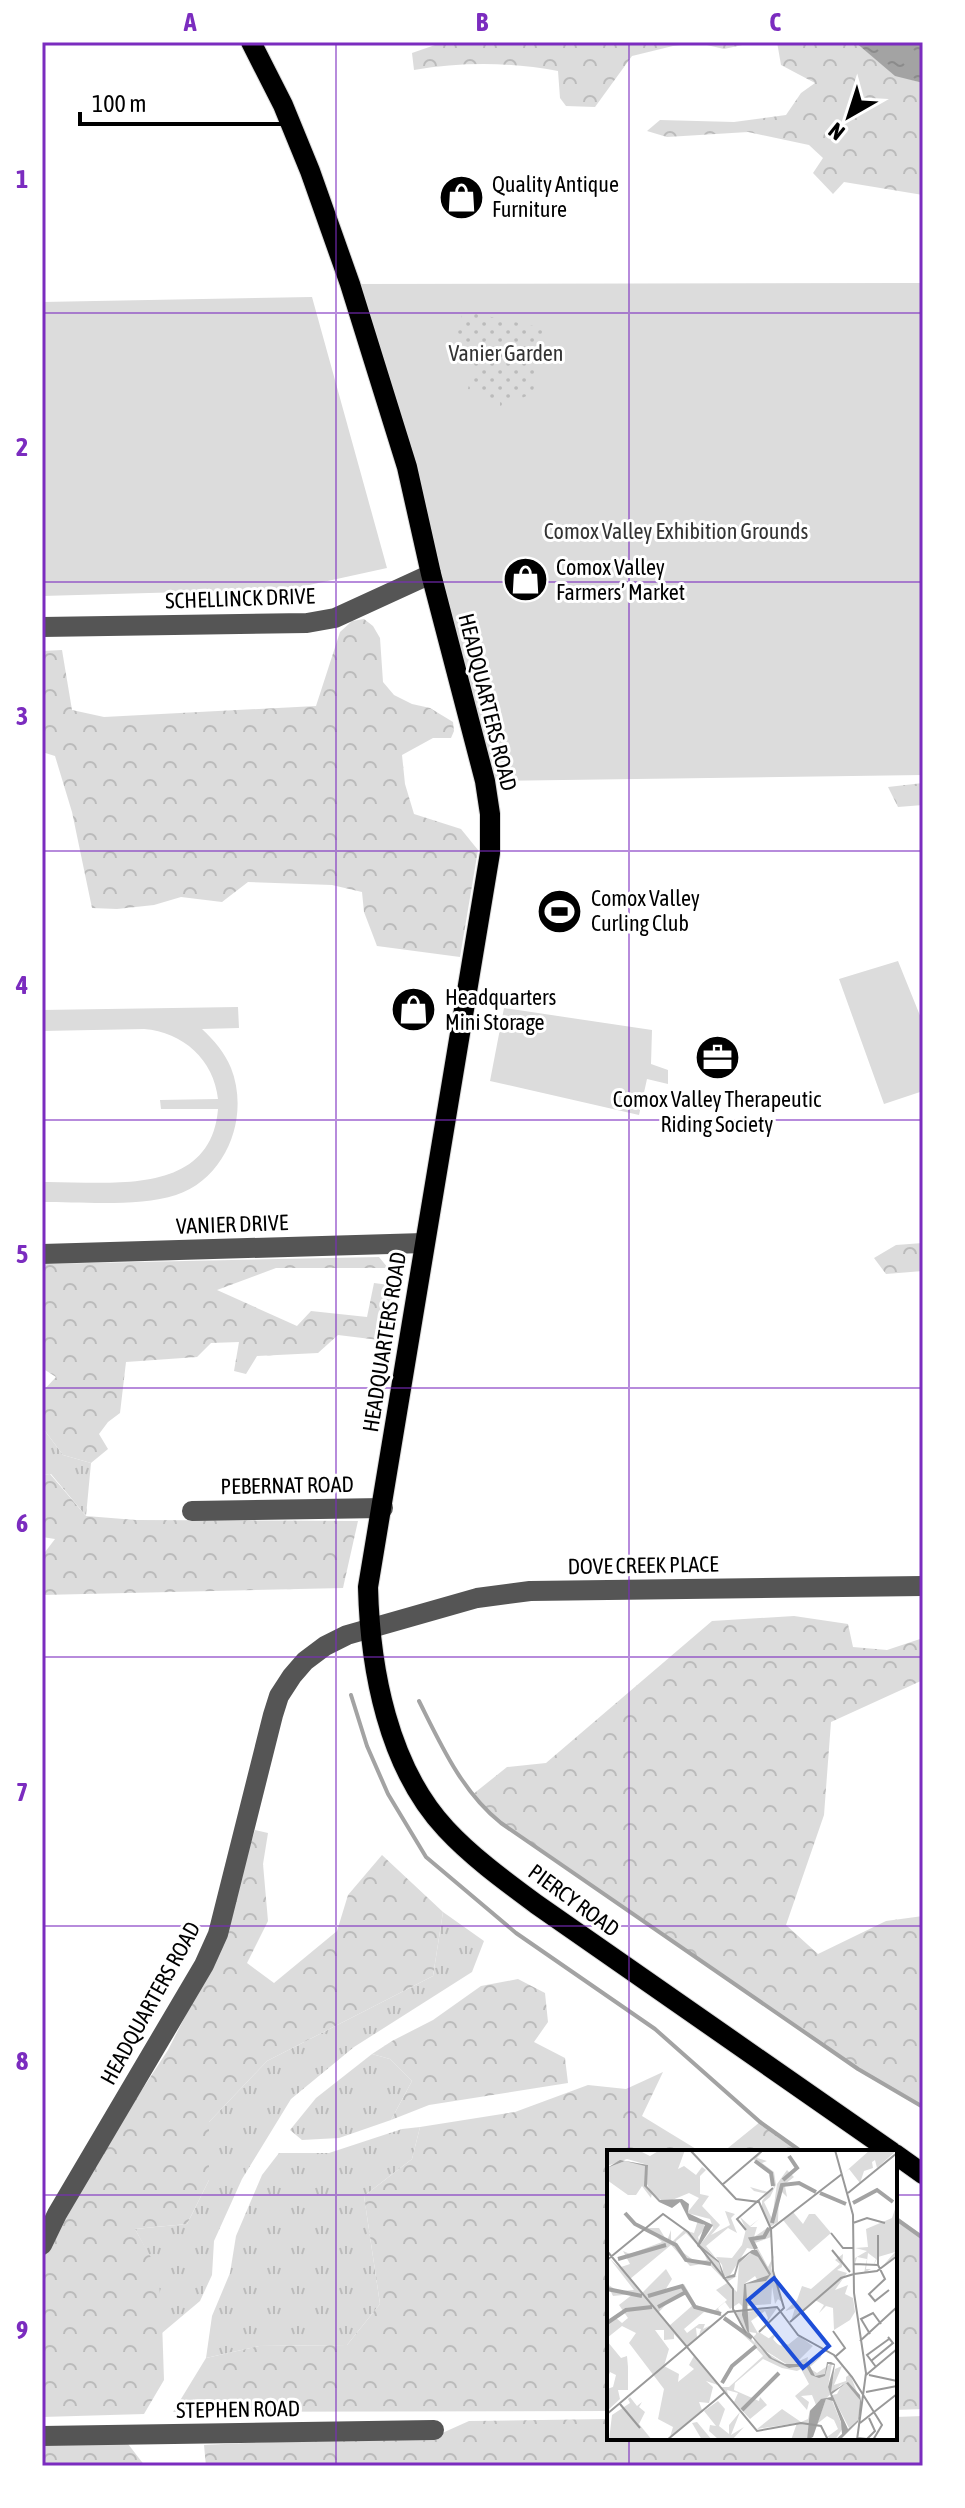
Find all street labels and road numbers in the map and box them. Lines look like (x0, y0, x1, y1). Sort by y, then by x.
street label: SCHELLINCK DRIVE (165, 582, 316, 614)
street label: HEADQUARTERS ROAD (453, 611, 523, 793)
street label: VANIER DRIVE (175, 1209, 289, 1239)
street label: HEADQUARTERS ROAD (357, 1250, 411, 1434)
street label: PEBERNAT ROAD (220, 1471, 354, 1499)
street label: DOVE CREEK PLACE (567, 1551, 719, 1579)
street label: PIERCY ROAD (523, 1858, 625, 1942)
street label: HEADQUARTERS ROAD (95, 1917, 205, 2089)
street label: STEPHEN ROAD (176, 2395, 300, 2423)

